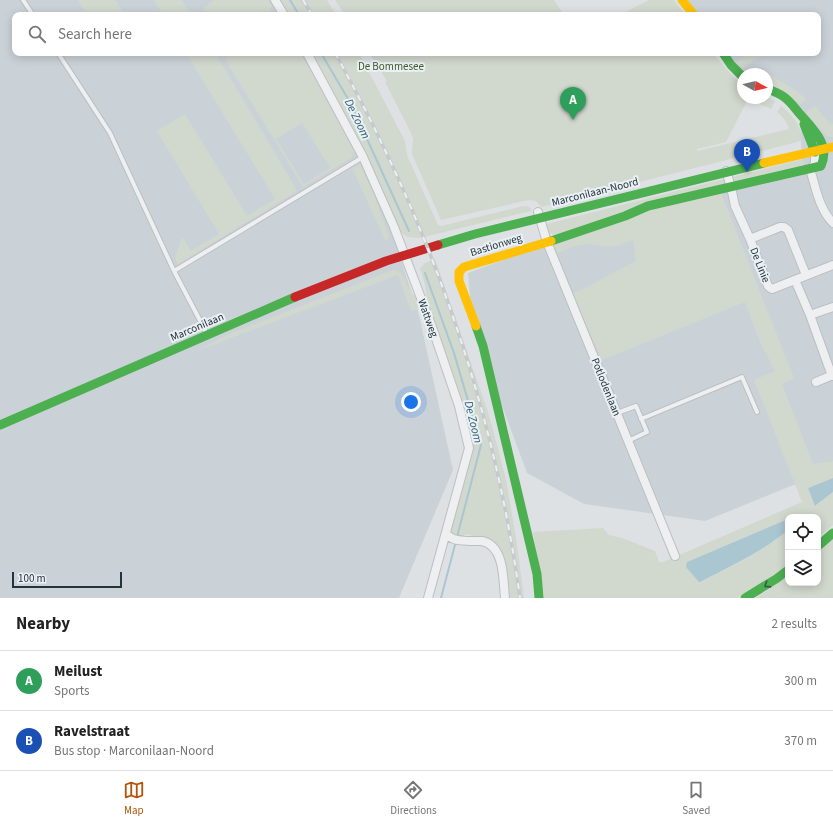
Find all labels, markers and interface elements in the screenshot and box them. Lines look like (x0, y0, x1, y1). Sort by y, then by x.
search box (12, 12, 821, 56)
icon: search (26, 23, 48, 45)
text: Search here (58, 24, 132, 45)
park label: De Bommesee (358, 59, 425, 74)
north arrow (737, 68, 773, 104)
pin: A (560, 87, 586, 120)
water label: De Zoom (340, 96, 374, 142)
pin: B (734, 139, 760, 172)
street label: Marconilaan-Noord (550, 174, 640, 210)
street label: Bastionweg (468, 230, 524, 260)
street label: De Linie (746, 245, 774, 285)
street label: Wattweg (414, 297, 442, 340)
street label: Marconilaan (168, 309, 226, 345)
street label: Potlodenlaan (587, 356, 625, 418)
your location (401, 392, 421, 412)
water label: De Zoom (460, 399, 486, 445)
map controls (785, 514, 821, 586)
button: locate (785, 514, 821, 550)
button: layers (785, 550, 821, 586)
scale bar (12, 570, 122, 589)
text: 100 m (18, 571, 46, 586)
one-way arrow (764, 580, 771, 587)
text: Nearby (16, 612, 70, 636)
text: 2 results (772, 615, 817, 633)
text: Meilust (54, 661, 102, 682)
text: A (25, 672, 33, 690)
text: 300 m (784, 672, 817, 690)
text: Sports (54, 682, 89, 700)
text: Ravelstraat (54, 721, 130, 742)
text: B (25, 732, 33, 750)
text: 370 m (784, 732, 817, 750)
text: Bus stop · Marconilaan-Noord (54, 742, 214, 760)
tab: Map (123, 779, 145, 818)
tab: Directions (390, 779, 437, 818)
tab: Saved (682, 779, 710, 818)

